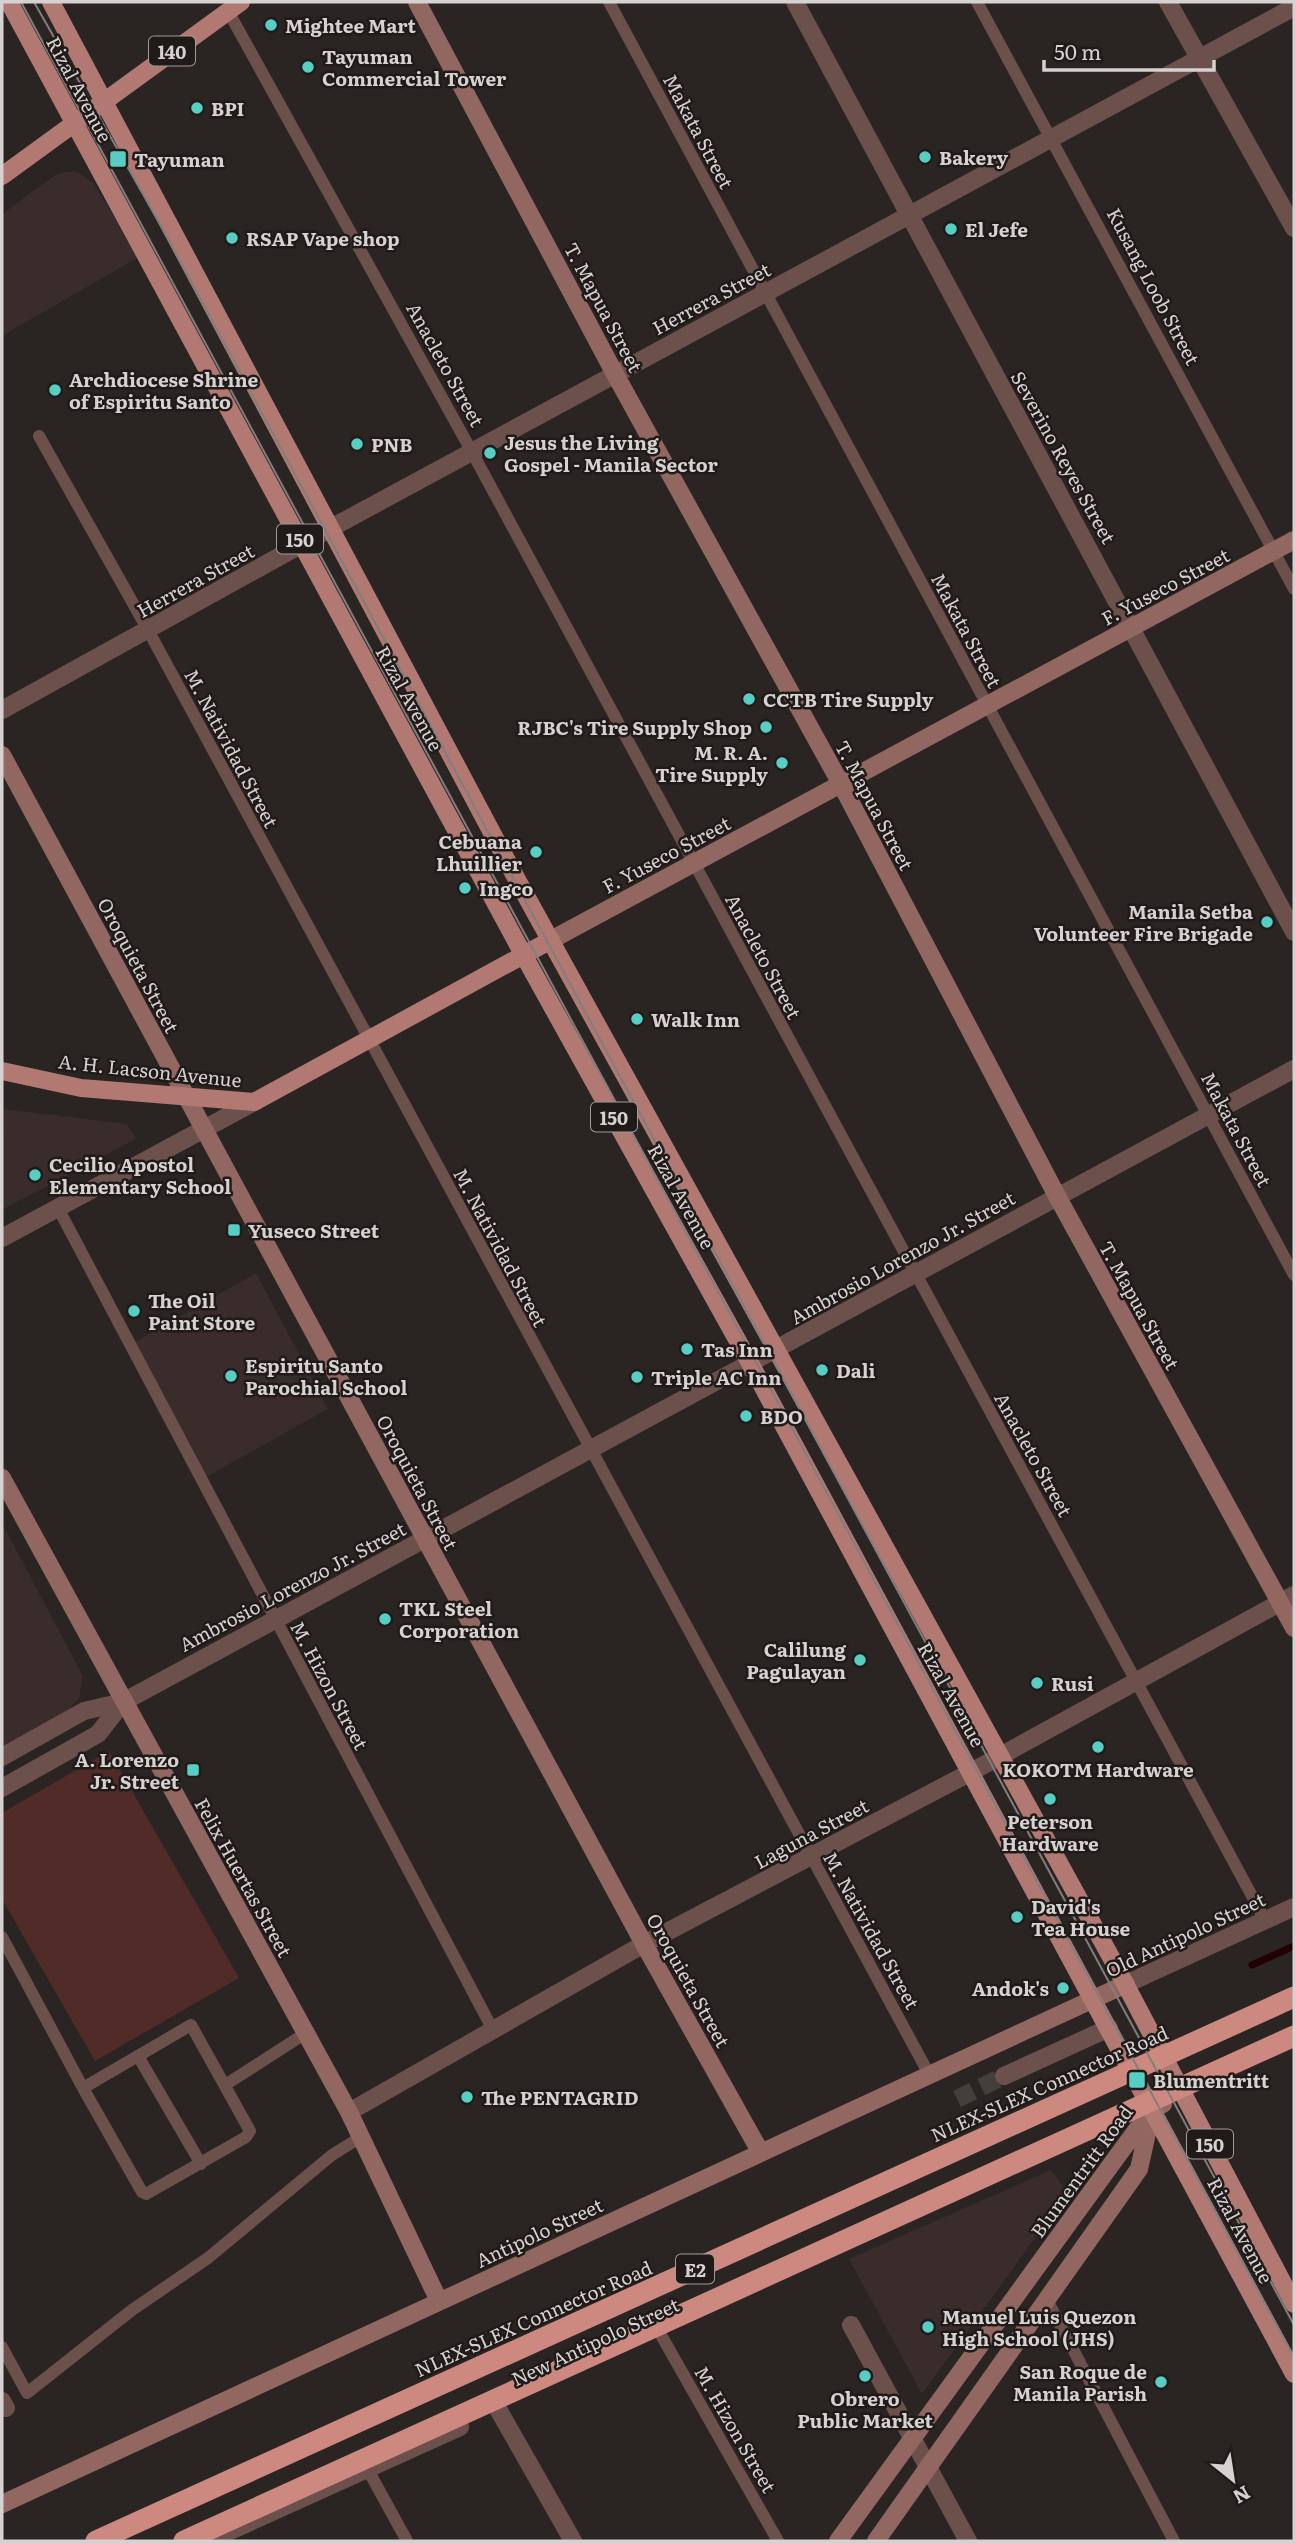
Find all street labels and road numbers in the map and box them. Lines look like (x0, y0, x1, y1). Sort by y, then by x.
street label: Rizal Avenue (40, 31, 120, 147)
road number: 140 (149, 36, 195, 66)
street label: Makata Street (657, 69, 741, 194)
street label: Kusang Loob Street (1101, 202, 1208, 370)
street label: T. Mapua Street (558, 237, 650, 377)
street label: Herrera Street (647, 255, 775, 341)
street label: Anacleto Street (400, 297, 492, 432)
street label: Severino Reyes Street (1005, 366, 1123, 549)
road number: 150 (277, 524, 323, 554)
street label: Herrera Street (131, 536, 259, 624)
street label: F. Yuseco Street (1096, 540, 1234, 632)
street label: Makata Street (925, 568, 1009, 693)
street label: Rizal Avenue (370, 640, 451, 756)
street label: M. Natividad Street (178, 664, 286, 833)
street label: T. Mapua Street (829, 735, 921, 875)
street label: F. Yuseco Street (597, 808, 735, 900)
street label: Anacleto Street (719, 888, 809, 1024)
street label: Oroquieta Street (92, 892, 187, 1038)
street label: A. H. Lacson Avenue (57, 1046, 243, 1094)
street label: Makata Street (1195, 1067, 1279, 1192)
road number: 150 (591, 1102, 637, 1132)
street label: Rizal Avenue (642, 1138, 723, 1254)
street label: M. Natividad Street (447, 1163, 555, 1332)
street label: Ambrosio Lorenzo Jr. Street (784, 1183, 1020, 1331)
street label: T. Mapua Street (1093, 1236, 1187, 1375)
street label: Anacleto Street (988, 1387, 1080, 1522)
street label: Oroquieta Street (371, 1409, 466, 1555)
street label: Ambrosio Lorenzo Jr. Street (174, 1514, 411, 1658)
street label: M. Hizon Street (284, 1616, 376, 1755)
street label: Rizal Avenue (912, 1636, 993, 1752)
street label: Laguna Street (749, 1791, 873, 1875)
street label: Felix Huertas Street (189, 1792, 300, 1962)
street label: M. Natividad Street (817, 1846, 927, 2014)
street label: Old Antipolo Street (1100, 1885, 1270, 1983)
street label: Oroquieta Street (641, 1908, 738, 2052)
street label: NLEX-SLEX Connector Road (926, 2018, 1173, 2148)
street label: Blumentritt Road (1023, 2099, 1139, 2243)
road number: 150 (1187, 2130, 1233, 2158)
street label: Rizal Avenue (1201, 2172, 1281, 2288)
street label: Antipolo Street (471, 2190, 608, 2274)
street label: NLEX-SLEX Connector Road (410, 2253, 657, 2383)
road number: E2 (676, 2255, 714, 2284)
street label: New Antipolo Street (506, 2290, 684, 2392)
street label: M. Hizon Street (688, 2360, 784, 2498)

